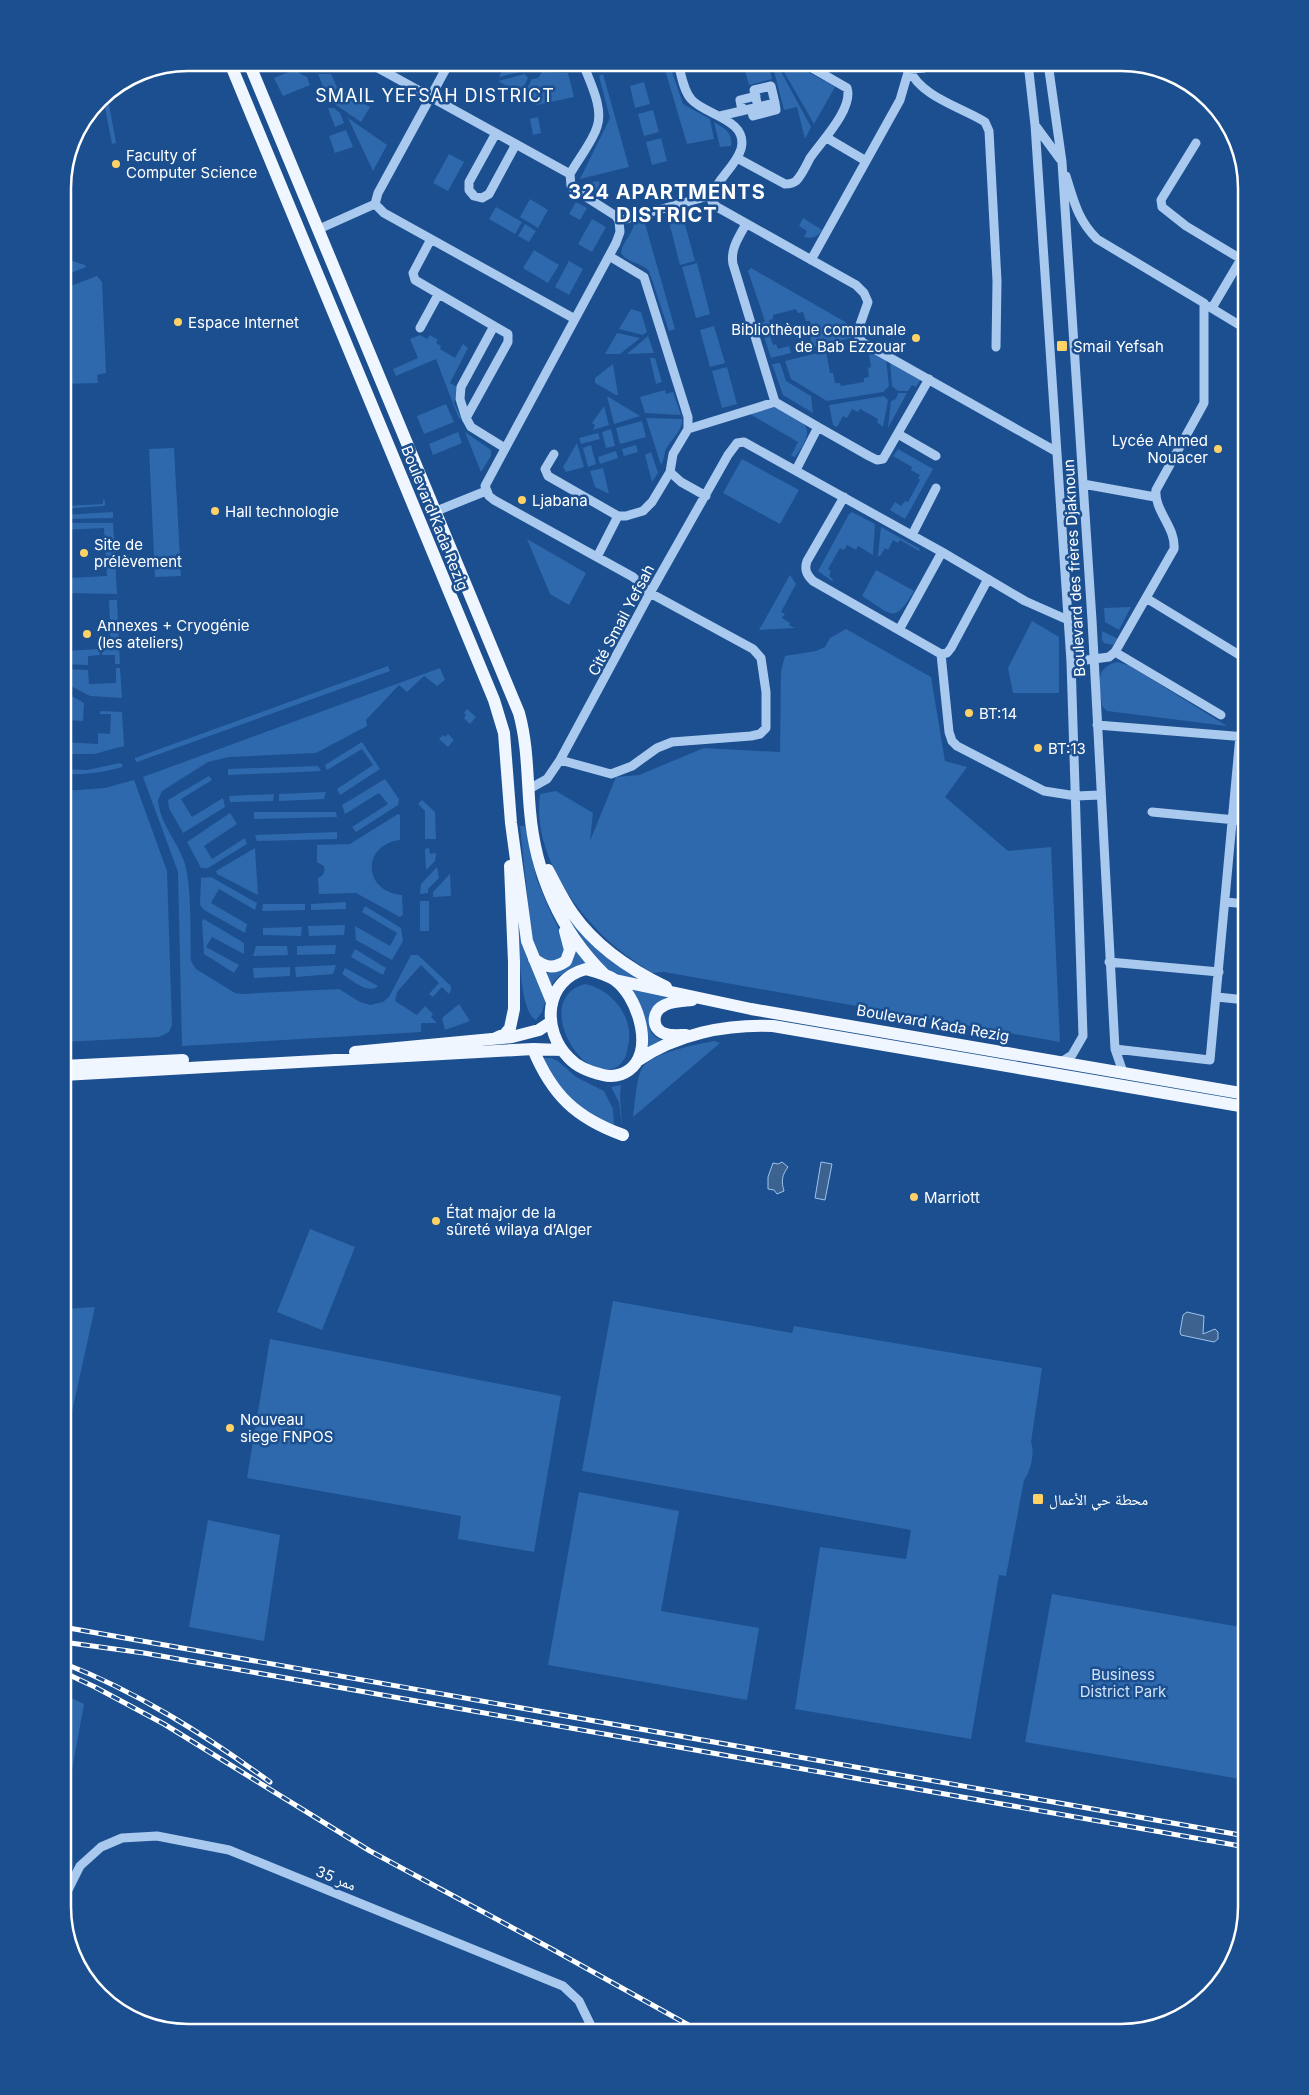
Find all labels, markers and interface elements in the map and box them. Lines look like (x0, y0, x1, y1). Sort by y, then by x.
district label: SMAIL YEFSAH DISTRICT (315, 85, 555, 106)
place label: Faculty of Computer Science (126, 146, 257, 182)
marker: Faculty of Computer Science (110, 158, 122, 170)
district label: 324 APARTMENTS DISTRICT (568, 180, 766, 227)
place label: Espace Internet (188, 313, 299, 332)
marker: Espace Internet (172, 316, 184, 328)
place label: Bibliothèque communale de Bab Ezzouar (731, 320, 906, 356)
marker: Bibliothèque communale de Bab Ezzouar (910, 332, 922, 344)
place label: Smail Yefsah (1073, 337, 1164, 356)
marker: Smail Yefsah (1055, 339, 1069, 353)
place label: Lycée Ahmed Nouacer (1112, 431, 1208, 467)
street label: Boulevard Kada Rezig (397, 443, 473, 593)
marker: Lycée Ahmed Nouacer (1212, 443, 1224, 455)
street label: Boulevard des frères Djaknoun (1059, 459, 1089, 677)
place label: Ljabana (532, 491, 588, 510)
marker: Ljabana (516, 494, 528, 506)
place label: Hall technologie (225, 502, 339, 521)
marker: Hall technologie (209, 505, 221, 517)
place label: Site de prélèvement (94, 535, 182, 571)
marker: Site de prélèvement (78, 547, 90, 559)
street label: Cité Smail Yefsah (584, 561, 658, 679)
place label: Annexes + Cryogénie (les ateliers) (97, 616, 250, 652)
marker: Annexes + Cryogénie (les ateliers) (81, 628, 93, 640)
place label: BT:14 (979, 704, 1017, 723)
marker: BT:14 (963, 707, 975, 719)
place label: BT:13 (1048, 739, 1086, 758)
marker: BT:13 (1032, 742, 1044, 754)
street label: Boulevard Kada Rezig (855, 1000, 1011, 1046)
place label: Marriott (924, 1188, 980, 1207)
marker: Marriott (908, 1191, 920, 1203)
place label: État major de la sûreté wilaya d’Alger (446, 1203, 592, 1239)
marker: État major de la sûreté wilaya d’Alger (430, 1215, 442, 1227)
place label: Nouveau siege FNPOS (240, 1410, 333, 1446)
marker: Nouveau siege FNPOS (224, 1422, 236, 1434)
place label: محطة حي الأعمال (1049, 1490, 1148, 1511)
marker: محطة حي الأعمال (1031, 1492, 1045, 1506)
park label: Business District Park (1080, 1665, 1167, 1701)
street label: ممر 35 (313, 1861, 359, 1895)

